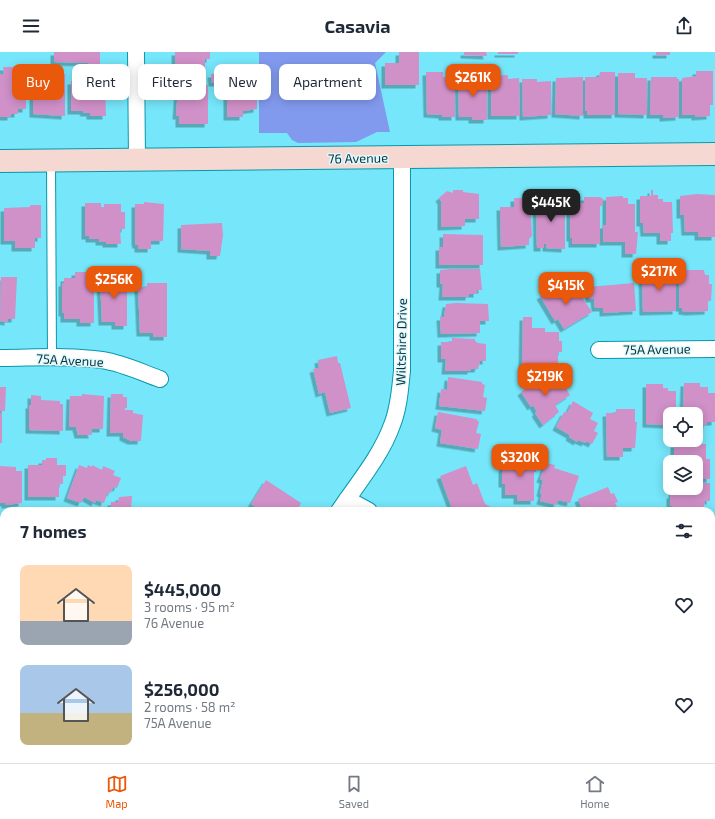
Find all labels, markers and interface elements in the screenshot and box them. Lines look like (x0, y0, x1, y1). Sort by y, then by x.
icon: menu (20, 15, 42, 37)
text: Casavia (324, 15, 391, 37)
icon: share (673, 15, 695, 37)
chip: Buy (12, 64, 64, 100)
chip: Rent (72, 64, 130, 100)
chip: Filters (138, 64, 206, 100)
chip: New (214, 64, 271, 100)
chip: Apartment (279, 64, 376, 100)
pin: $261K (445, 64, 501, 98)
text: $261K (455, 69, 491, 85)
street label: 76 Avenue (328, 149, 388, 167)
pin: $445K (523, 189, 579, 223)
text: $445K (531, 194, 571, 210)
pin: $217K (631, 258, 687, 292)
text: $217K (641, 263, 677, 279)
pin: $256K (86, 266, 142, 300)
text: $256K (95, 271, 133, 287)
pin: $415K (538, 272, 594, 306)
text: $415K (548, 277, 584, 293)
street label: Wiltshire Drive (392, 298, 410, 386)
street label: 75A Avenue (623, 340, 691, 358)
street label: 75A Avenue (36, 350, 104, 370)
pin: $219K (517, 363, 573, 397)
text: $219K (527, 368, 563, 384)
map controls (663, 407, 703, 495)
button: locate (663, 407, 703, 447)
pin: $320K (492, 444, 548, 478)
text: $320K (501, 449, 539, 465)
button: layers (663, 455, 703, 495)
icon: filters (673, 520, 695, 542)
text: 7 homes (20, 521, 87, 541)
text: $445,000 (144, 579, 221, 599)
icon: home (52, 581, 100, 629)
icon: heart (673, 594, 695, 616)
text: 3 rooms · 95 m² (144, 599, 235, 615)
text: 76 Avenue (144, 615, 204, 631)
text: $256,000 (144, 679, 219, 699)
icon: home (52, 681, 100, 729)
icon: heart (673, 694, 695, 716)
text: 2 rooms · 58 m² (144, 699, 235, 715)
text: 75A Avenue (144, 715, 212, 731)
tab: Map (106, 773, 128, 810)
tab: Saved (339, 773, 369, 810)
tab: Home (580, 773, 609, 810)

